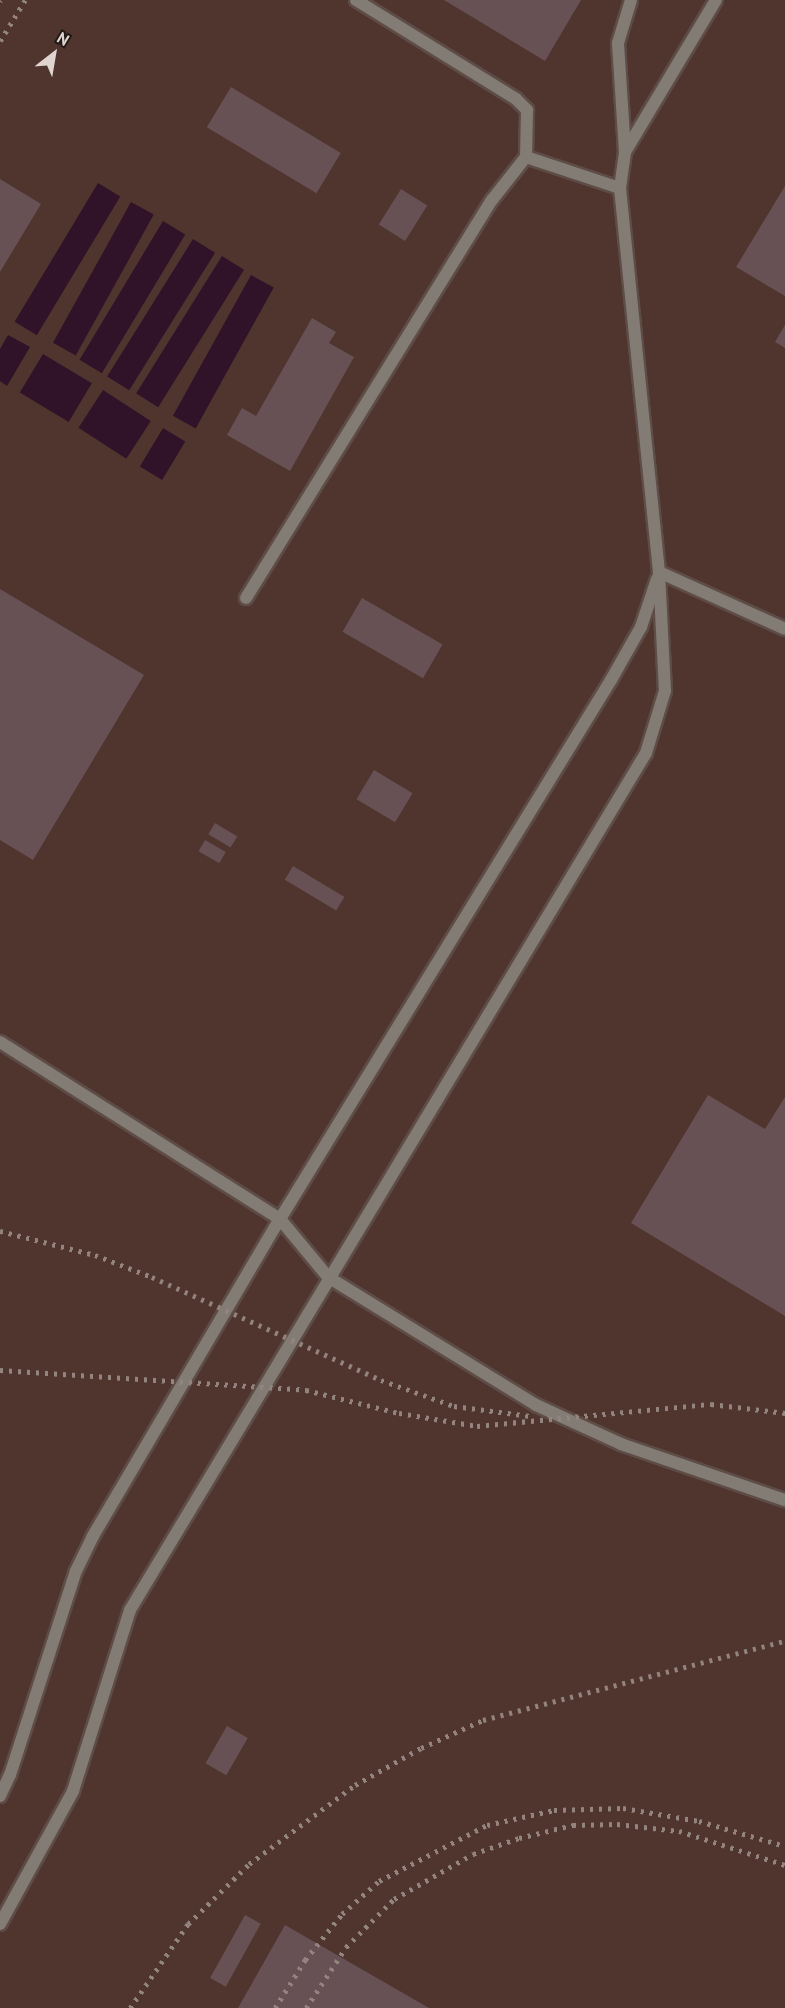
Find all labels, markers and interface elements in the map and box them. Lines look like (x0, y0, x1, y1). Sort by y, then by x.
north arrow (24, 24, 84, 84)
text: N (54, 27, 73, 50)

